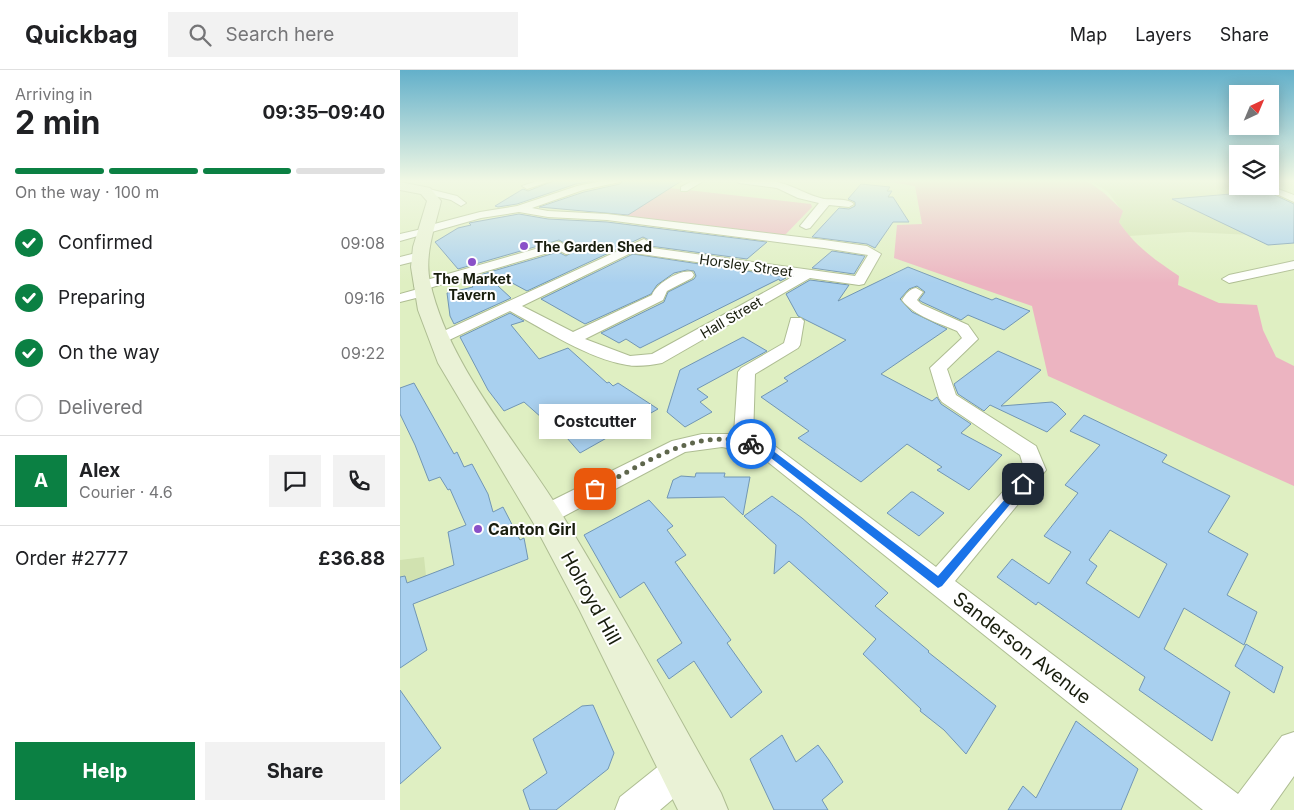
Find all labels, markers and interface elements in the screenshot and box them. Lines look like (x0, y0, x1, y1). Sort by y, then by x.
search box (168, 12, 518, 57)
text: Quickbag (25, 20, 138, 49)
icon: search (186, 21, 214, 49)
text: Search here (226, 23, 334, 46)
text: Map (1070, 24, 1107, 45)
text: Layers (1135, 24, 1192, 45)
text: Share (1220, 24, 1269, 45)
text: Arriving in (15, 84, 92, 104)
north arrow (1229, 85, 1279, 135)
map controls (1229, 85, 1279, 195)
text: 09:35–09:40 (262, 101, 385, 124)
text: 2 min (15, 103, 101, 142)
button: layers (1229, 145, 1279, 195)
text: On the way · 100 m (15, 182, 159, 202)
icon: check (15, 229, 43, 257)
text: Confirmed (58, 231, 153, 254)
text: 09:08 (340, 233, 385, 253)
place label: The Garden Shed (534, 238, 652, 255)
marker: The Garden Shed (518, 240, 530, 252)
street label: Horsley Street (698, 250, 794, 280)
marker: The Market Tavern (466, 256, 478, 268)
place label: The Market Tavern (433, 270, 511, 303)
icon: check (15, 284, 43, 312)
text: Preparing (58, 286, 145, 309)
text: 09:16 (344, 288, 385, 308)
street label: Hall Street (697, 292, 765, 341)
icon: check (15, 339, 43, 367)
text: On the way (58, 341, 160, 364)
text: 09:22 (341, 343, 385, 363)
text: Delivered (58, 396, 143, 419)
callout: Costcutter (539, 404, 651, 439)
text: Costcutter (554, 411, 636, 431)
courier (726, 419, 776, 469)
icon: bike (737, 430, 765, 458)
button: chat (269, 455, 321, 507)
button: phone (333, 455, 385, 507)
text: Alex (79, 459, 120, 482)
pin (1002, 463, 1044, 505)
pin (574, 468, 616, 510)
text: A (34, 469, 48, 492)
icon: home (1009, 470, 1037, 498)
icon: bag (581, 475, 609, 503)
text: Courier · 4.6 (79, 482, 173, 502)
place label: Canton Girl (488, 519, 576, 539)
marker: Canton Girl (472, 523, 484, 535)
text: Order #2777 (15, 547, 128, 570)
text: £36.88 (318, 547, 385, 570)
street label: Holroyd Hill (556, 547, 626, 649)
street label: Sanderson Avenue (948, 587, 1096, 709)
button: Help (15, 742, 195, 800)
button: Share (205, 742, 385, 800)

